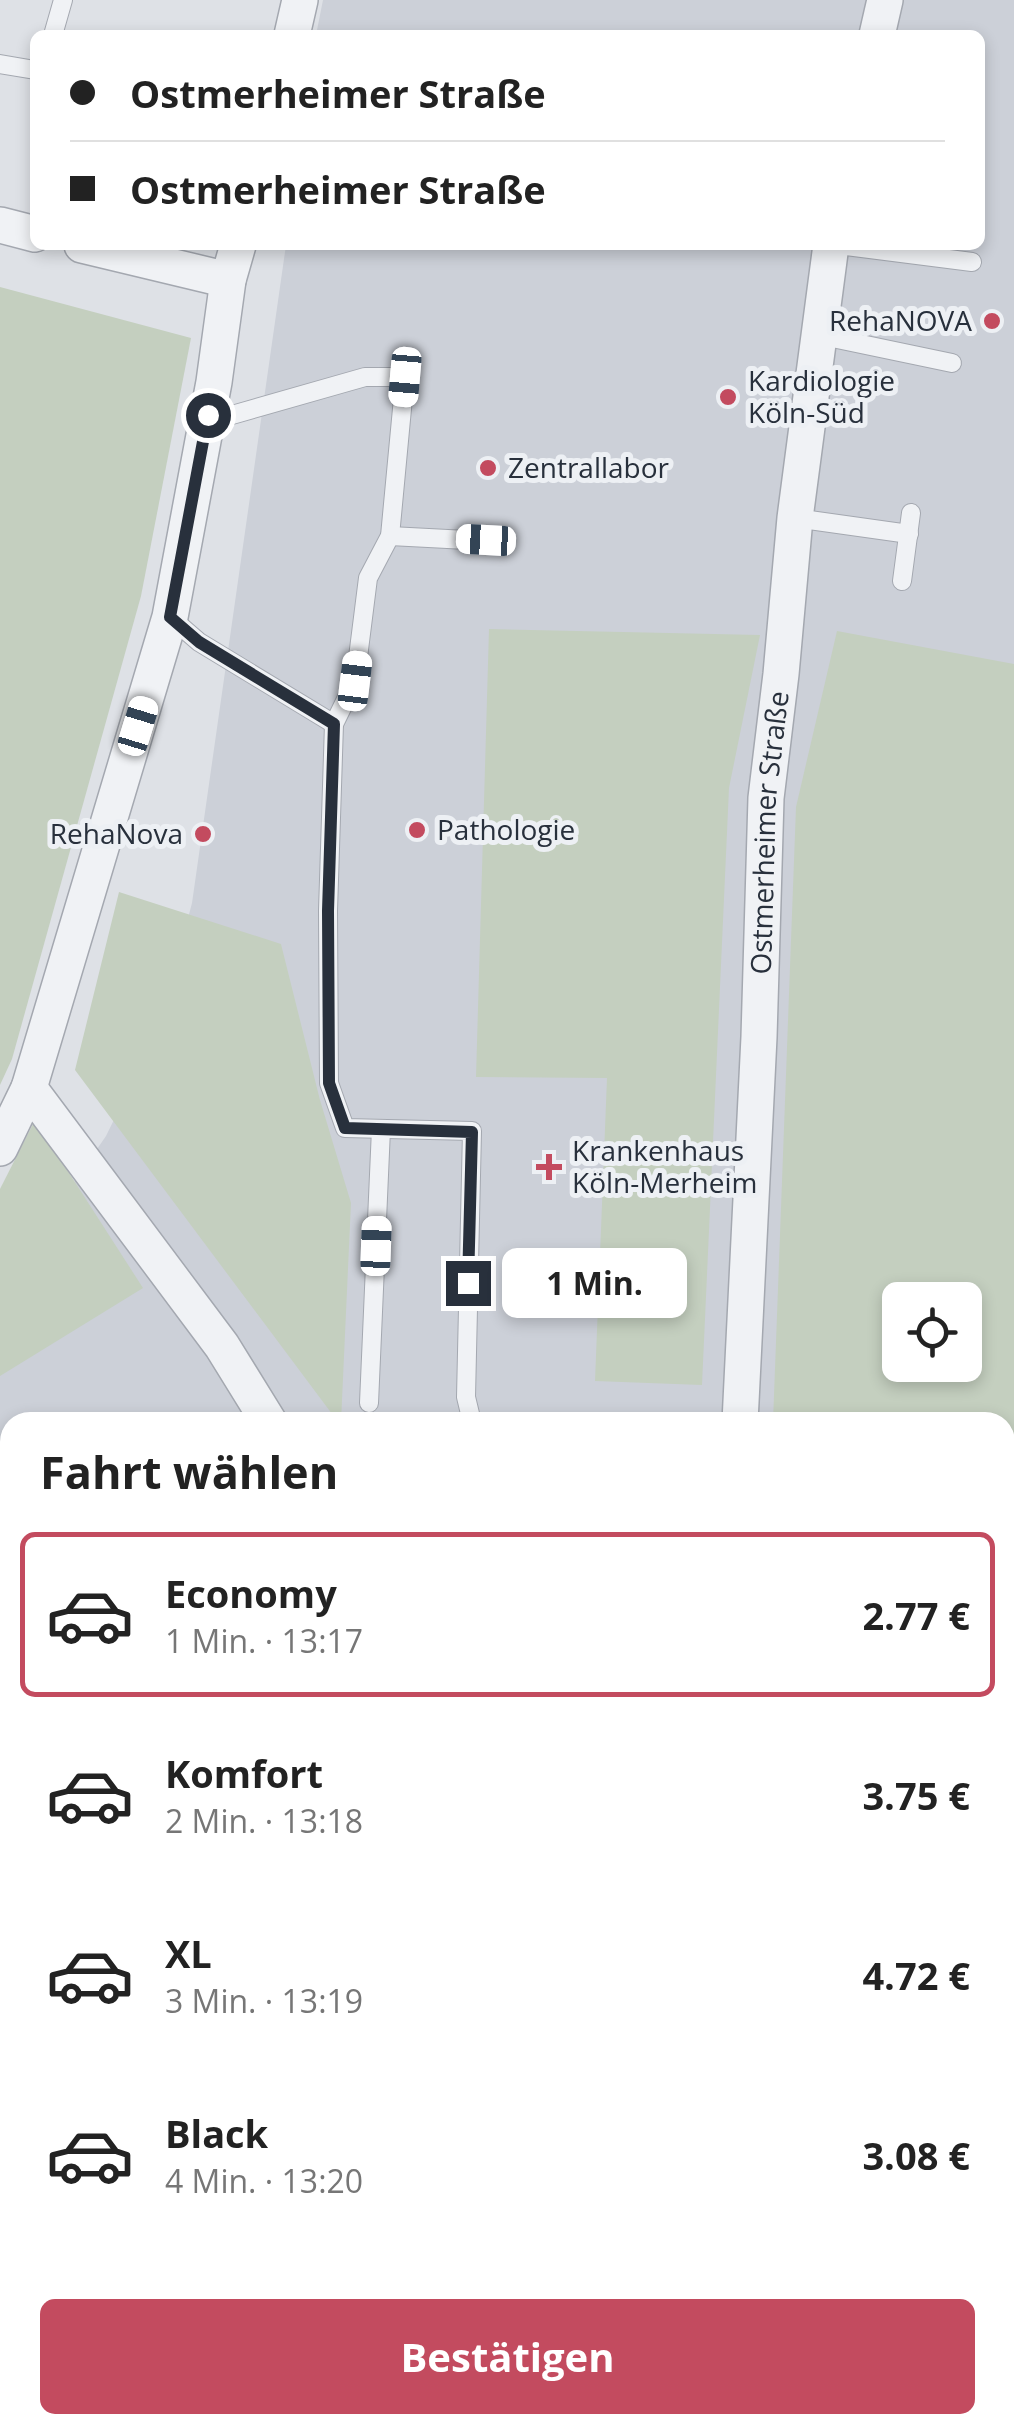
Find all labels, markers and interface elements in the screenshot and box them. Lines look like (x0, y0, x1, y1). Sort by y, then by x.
text: Ostmerheimer Straße (130, 67, 546, 119)
text: Ostmerheimer Straße (130, 163, 546, 215)
place label: RehaNOVA (829, 301, 972, 339)
marker: RehaNOVA (981, 310, 1003, 332)
car (387, 346, 423, 408)
place label: Kardiologie Köln-Süd (748, 361, 895, 431)
marker: Kardiologie Köln-Süd (717, 386, 739, 408)
route start (186, 393, 231, 438)
place label: Zentrallabor (508, 448, 670, 486)
marker: Zentrallabor (477, 457, 499, 479)
car (455, 523, 517, 557)
car (336, 649, 374, 713)
street label: Ostmerheimer Straße (741, 689, 797, 975)
car (115, 693, 161, 759)
place label: Pathologie (437, 810, 575, 848)
place label: RehaNova (50, 814, 183, 852)
marker: Pathologie (406, 819, 428, 841)
marker: RehaNova (192, 823, 214, 845)
place label: Krankenhaus Köln-Merheim (572, 1131, 757, 1201)
marker: Krankenhaus Köln-Merheim (536, 1154, 562, 1180)
car (360, 1215, 392, 1277)
callout: 1 Min. (503, 1248, 688, 1318)
route end (446, 1261, 491, 1306)
text: 1 Min. (546, 1261, 643, 1304)
map controls (882, 1282, 982, 1382)
button: locate (882, 1282, 982, 1382)
text: Fahrt wählen (40, 1441, 338, 1502)
text: Economy (165, 1567, 337, 1619)
icon: car (45, 1570, 135, 1660)
text: 2.77 € (862, 1589, 970, 1641)
text: 1 Min. · 13:17 (165, 1619, 363, 1662)
text: Komfort (165, 1747, 323, 1799)
icon: car (45, 1750, 135, 1840)
text: 3.75 € (862, 1769, 970, 1821)
text: 2 Min. · 13:18 (165, 1799, 363, 1842)
text: XL (165, 1927, 212, 1979)
icon: car (45, 1930, 135, 2020)
text: 4.72 € (862, 1949, 970, 2001)
text: 3 Min. · 13:19 (165, 1979, 363, 2022)
text: Black (165, 2107, 268, 2159)
icon: car (45, 2110, 135, 2200)
text: 3.08 € (862, 2129, 970, 2181)
text: 4 Min. · 13:20 (165, 2159, 363, 2202)
button: Bestätigen (40, 2299, 975, 2414)

